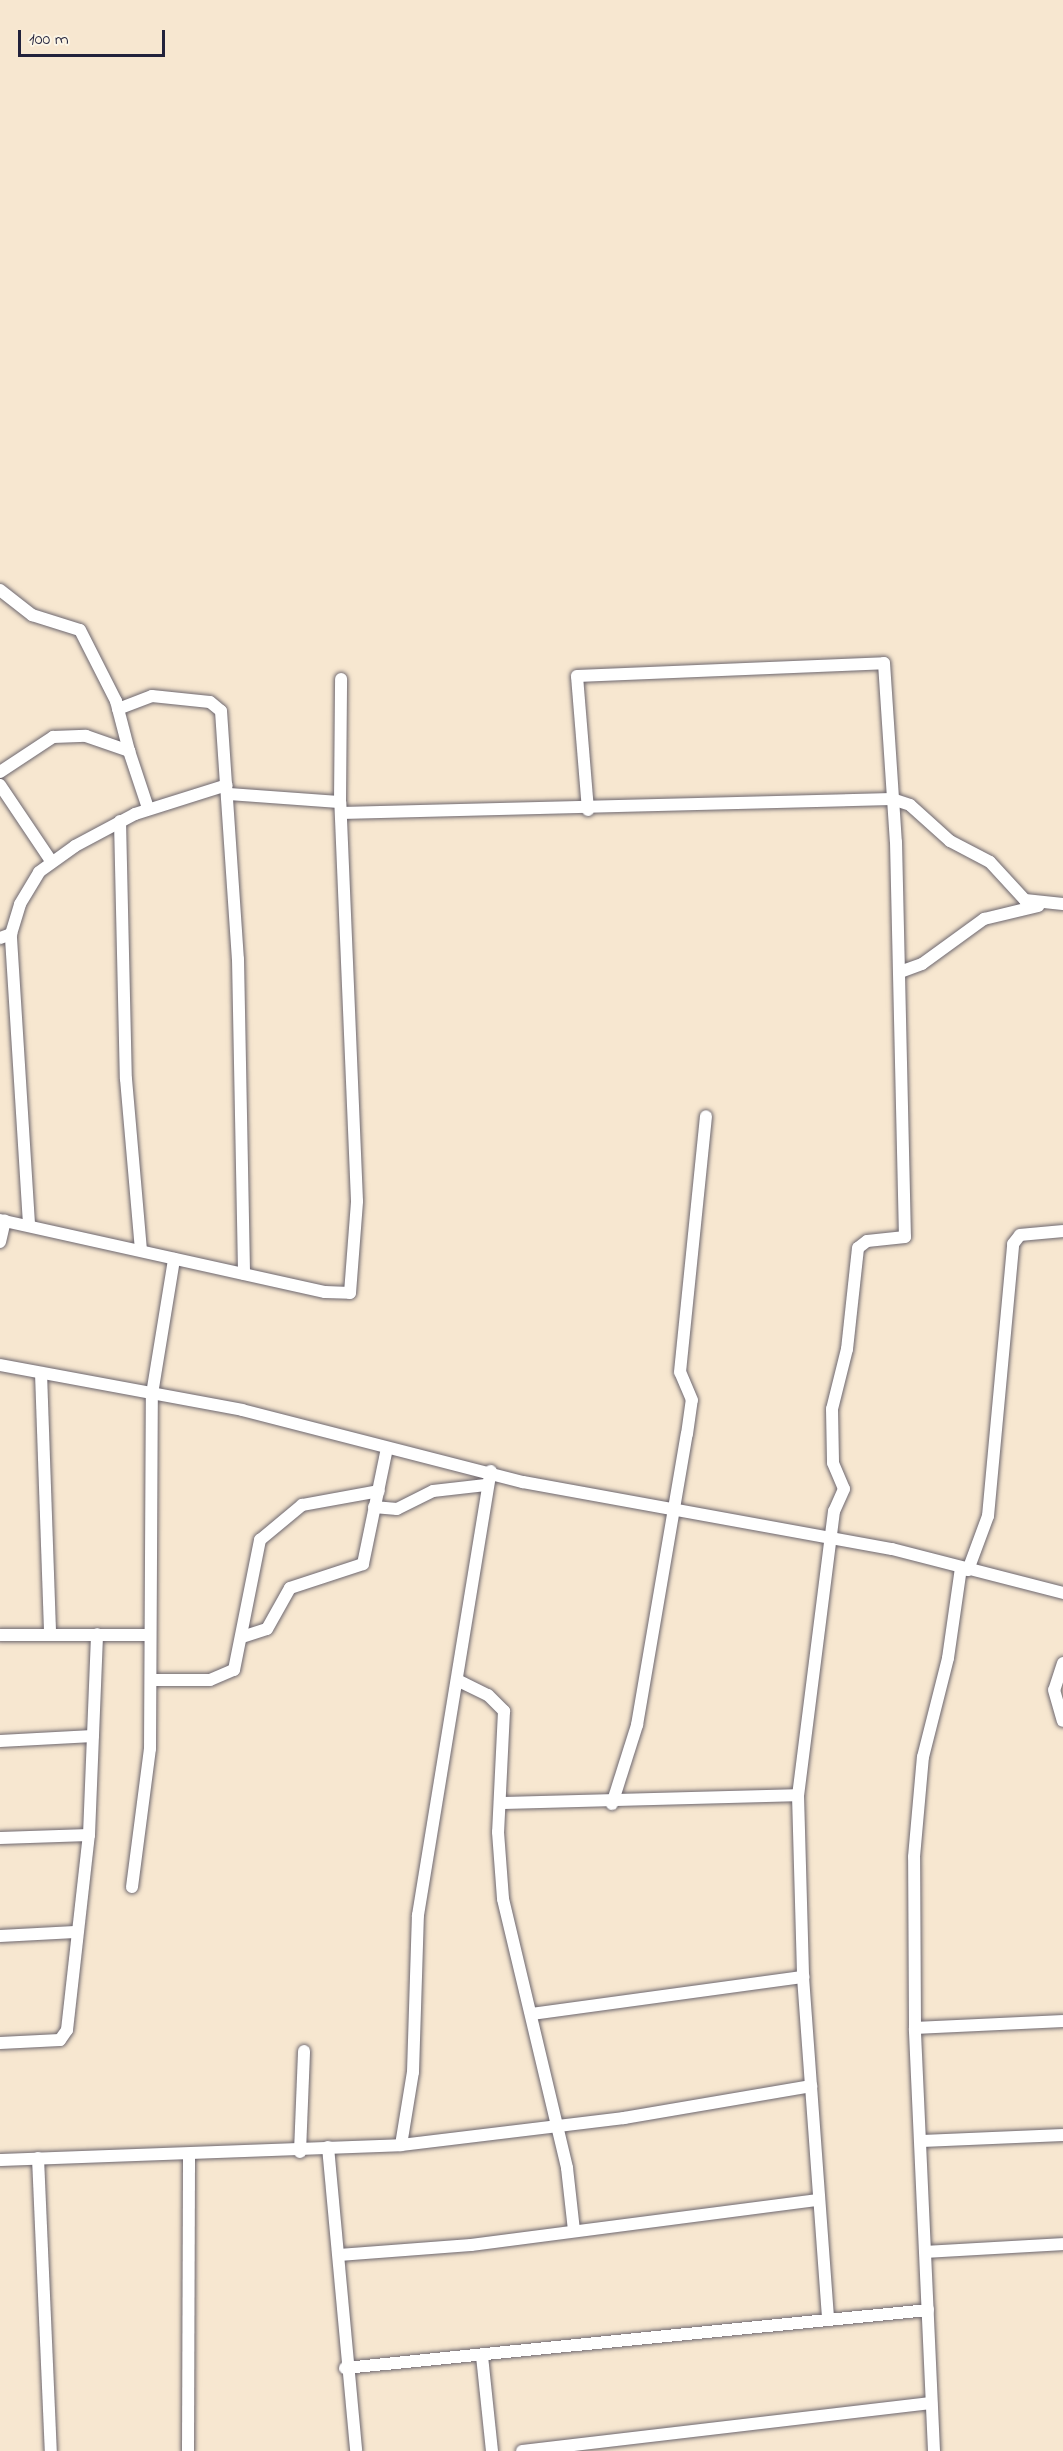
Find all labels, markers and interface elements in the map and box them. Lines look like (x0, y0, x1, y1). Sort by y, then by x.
scale bar (21, 18, 168, 56)
text: 100 m (29, 27, 69, 53)

